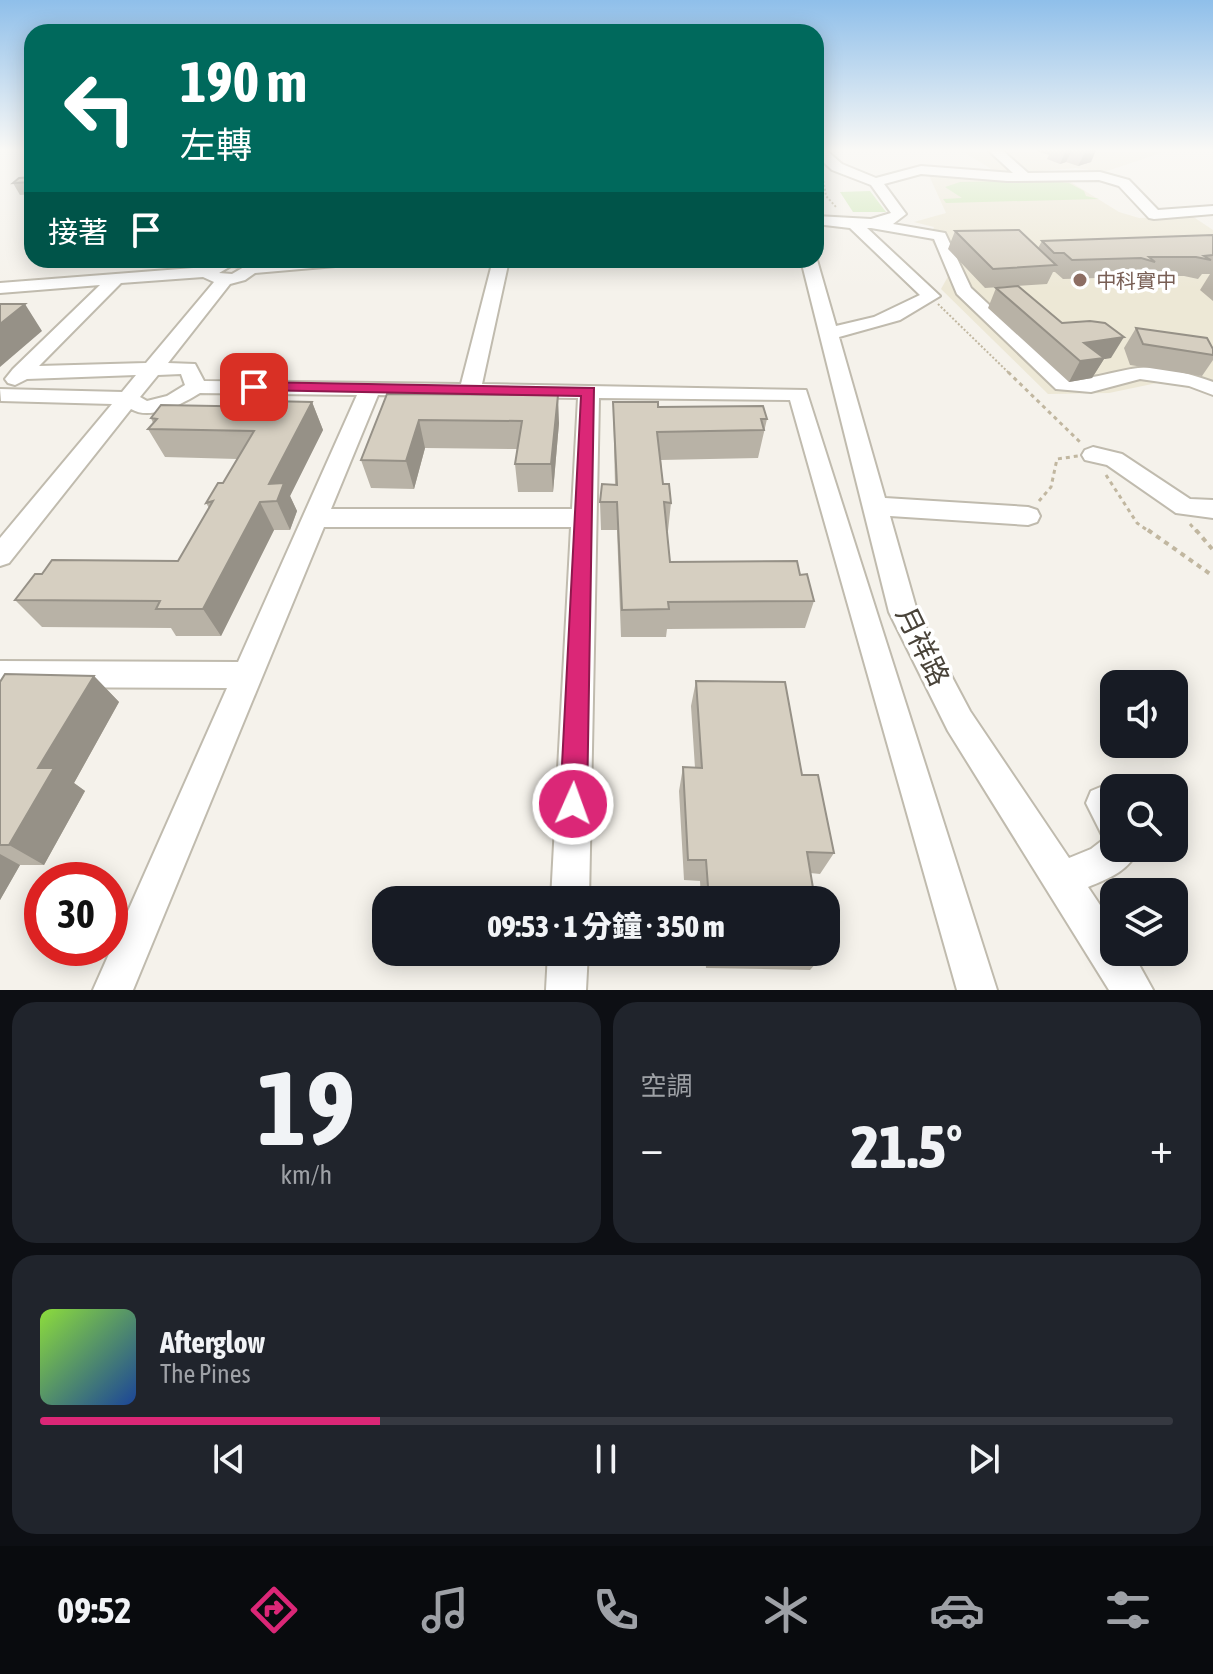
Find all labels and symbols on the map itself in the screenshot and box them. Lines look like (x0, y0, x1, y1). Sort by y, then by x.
place label: 中科實中 (1096, 269, 1176, 292)
marker: 中科實中 (1071, 271, 1089, 289)
pin (220, 353, 288, 421)
street label: 月祥路 (890, 601, 956, 691)
position arrow (531, 762, 615, 846)
speed limit sign: 30 (24, 862, 128, 966)

